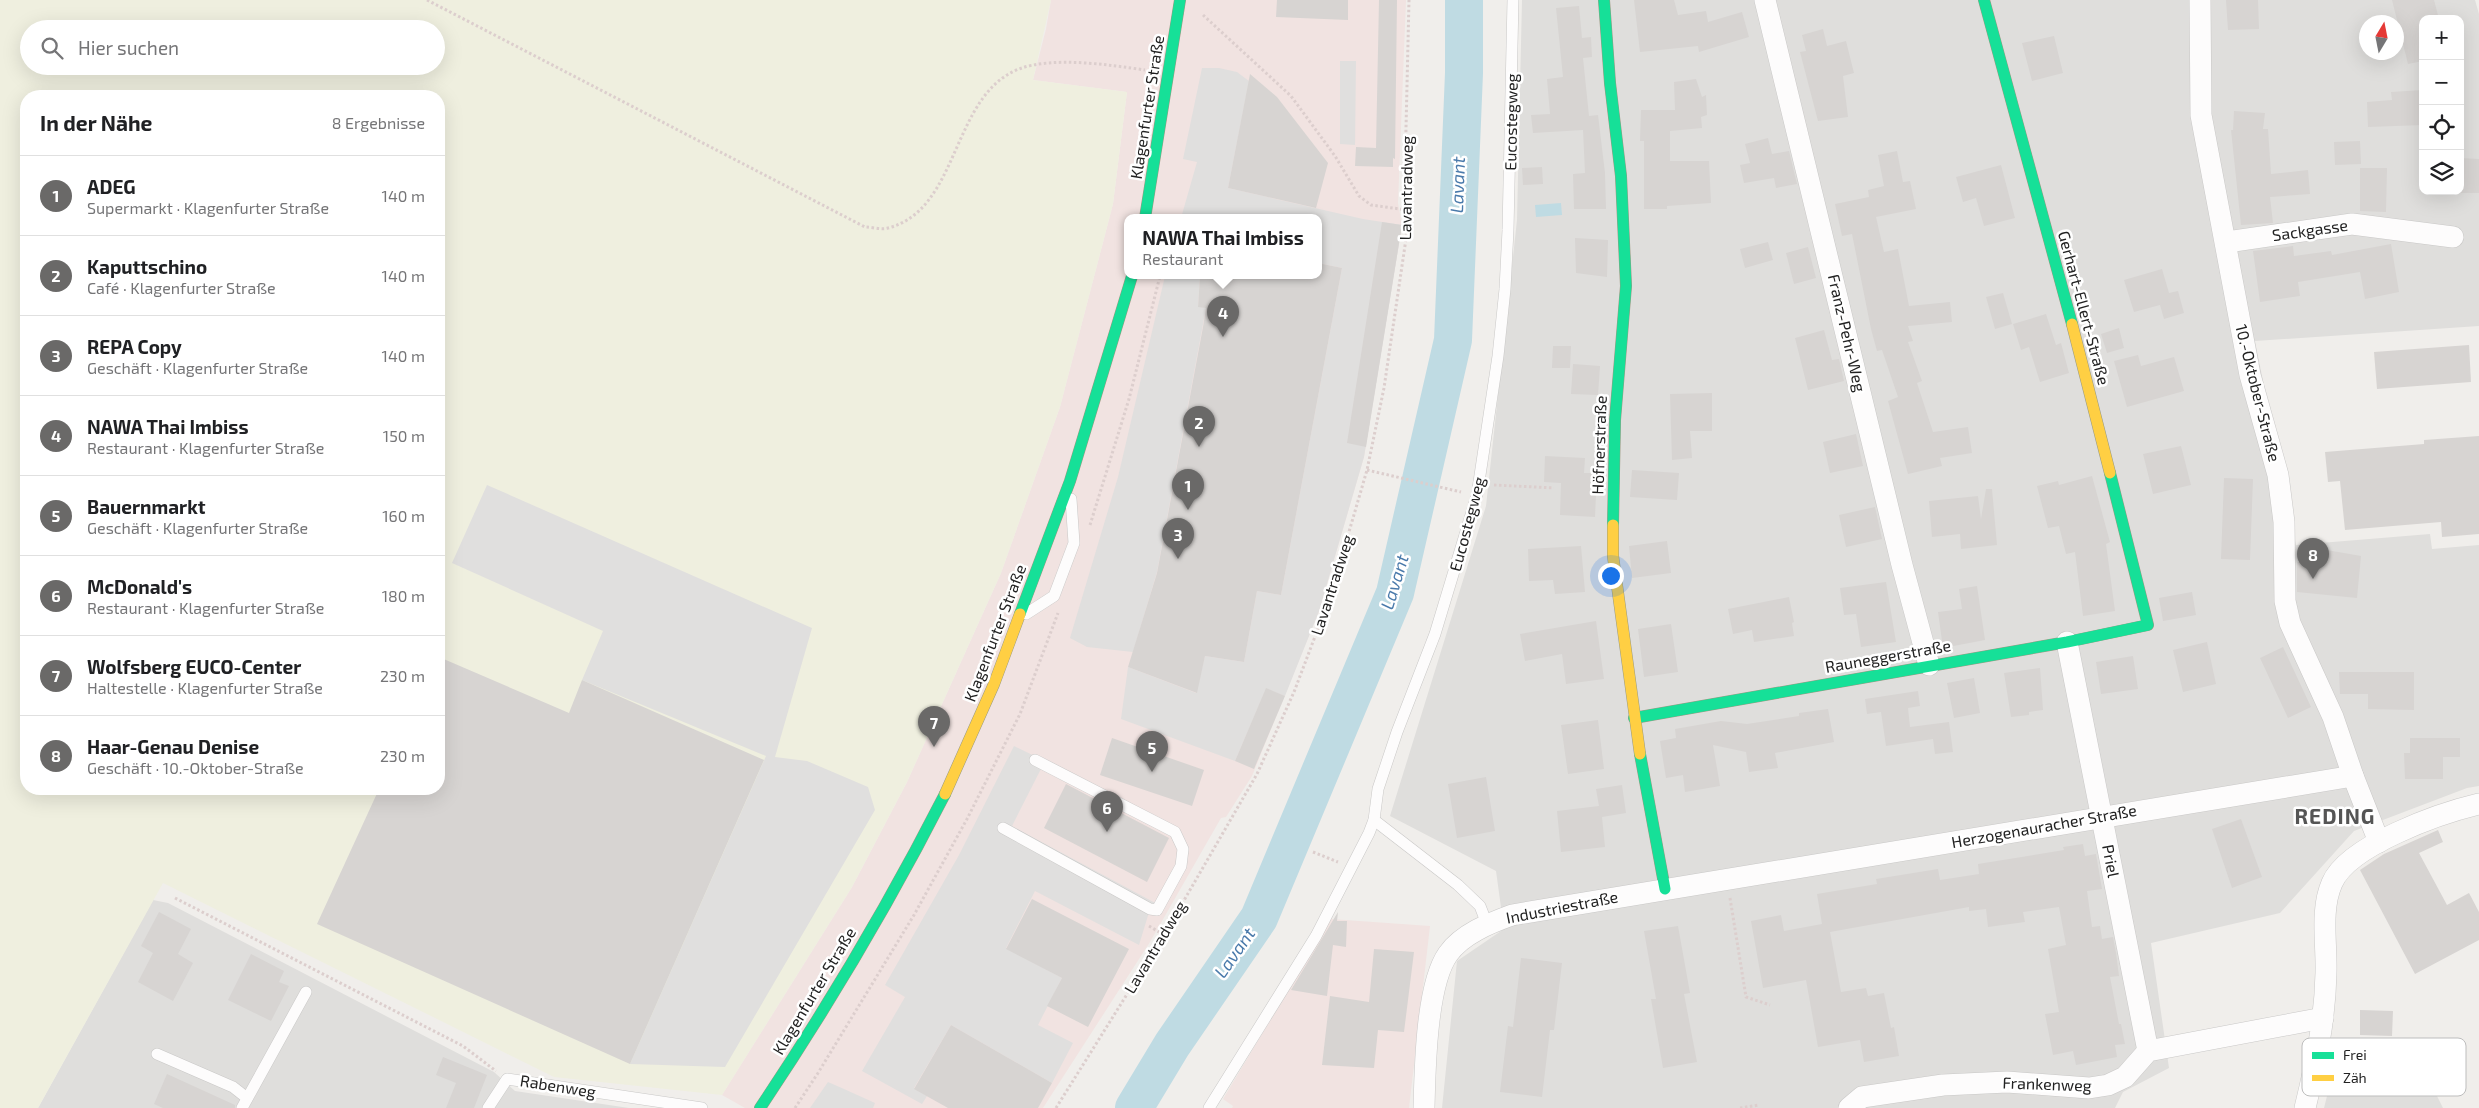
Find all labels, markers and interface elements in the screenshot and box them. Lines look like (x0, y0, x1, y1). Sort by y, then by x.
north arrow (2359, 15, 2404, 60)
map controls (2419, 15, 2464, 195)
button: + (2419, 15, 2464, 60)
search box (20, 20, 445, 75)
icon: search (38, 34, 66, 62)
street label: Klagenfurter Straße (1126, 34, 1167, 180)
text: Hier suchen (78, 36, 179, 59)
button: − (2419, 60, 2464, 105)
street label: Eucostegweg (1500, 73, 1521, 171)
button: locate (2419, 105, 2464, 150)
text: In der Nähe (40, 110, 152, 135)
text: 8 Ergebnisse (332, 113, 425, 132)
street label: Lavantradweg (1395, 135, 1416, 240)
button: layers (2419, 150, 2464, 195)
water label: Lavant (1445, 156, 1469, 214)
text: ADEG (87, 175, 136, 198)
text: 1 (53, 186, 59, 205)
text: 140 m (382, 186, 425, 205)
text: Supermarkt · Klagenfurter Straße (87, 198, 329, 217)
popup (1124, 214, 1322, 279)
street label: Sackgasse (2271, 215, 2349, 244)
text: NAWA Thai Imbiss (1142, 226, 1304, 249)
street label: Gerhart-Ellert-Straße (2055, 229, 2114, 387)
text: Restaurant (1142, 249, 1223, 268)
text: Kaputtschino (87, 255, 207, 278)
text: 2 (51, 266, 61, 285)
text: 140 m (382, 266, 425, 285)
street label: Franz-Pehr-Weg (1825, 272, 1870, 394)
text: Café · Klagenfurter Straße (87, 278, 276, 297)
pin: 4 (1207, 296, 1239, 337)
street label: 10.-Oktober-Straße (2232, 322, 2285, 464)
text: REPA Copy (87, 335, 182, 358)
text: 3 (51, 346, 61, 365)
text: 140 m (382, 346, 425, 365)
text: Geschäft · Klagenfurter Straße (87, 358, 308, 377)
street label: Höfnerstraße (1587, 395, 1610, 495)
pin: 2 (1183, 406, 1215, 447)
text: NAWA Thai Imbiss (87, 415, 249, 438)
text: 4 (51, 426, 61, 445)
text: 150 m (383, 426, 425, 445)
text: Restaurant · Klagenfurter Straße (87, 438, 324, 457)
pin: 1 (1172, 469, 1204, 510)
street label: Eucostegweg (1445, 474, 1488, 573)
text: Bauernmarkt (87, 495, 206, 518)
text: 5 (52, 506, 60, 525)
text: 160 m (382, 506, 425, 525)
text: Geschäft · Klagenfurter Straße (87, 518, 308, 537)
pin: 3 (1162, 518, 1194, 559)
street label: Lavantradweg (1306, 532, 1357, 638)
pin: 8 (2297, 538, 2329, 579)
water label: Lavant (1375, 551, 1413, 612)
street label: Klagenfurter Straße (960, 562, 1029, 704)
your location (1598, 563, 1624, 589)
text: McDonald's (87, 575, 192, 598)
text: 6 (51, 586, 61, 605)
text: 180 m (382, 586, 425, 605)
text: Restaurant · Klagenfurter Straße (87, 598, 324, 617)
street label: Rauneggerstraße (1824, 635, 1952, 676)
text: Wolfsberg EUCO-Center (87, 655, 301, 678)
text: 7 (52, 666, 60, 685)
text: 230 m (380, 666, 425, 685)
text: Haltestelle · Klagenfurter Straße (87, 678, 323, 697)
pin: 7 (918, 706, 950, 747)
pin: 5 (1136, 731, 1168, 772)
text: Haar-Genau Denise (87, 735, 259, 758)
text: 8 (51, 746, 61, 765)
text: 230 m (380, 746, 425, 765)
text: Geschäft · 10.-Oktober-Straße (87, 758, 304, 777)
pin: 6 (1091, 791, 1123, 832)
street label: Herzogenauracher Straße (1950, 800, 2138, 851)
district label: REDING (2295, 803, 2375, 828)
street label: Priel (2099, 843, 2124, 879)
street label: Industriestraße (1504, 886, 1620, 927)
street label: Lavantradweg (1119, 897, 1190, 996)
water label: Lavant (1209, 923, 1260, 982)
street label: Klagenfurter Straße (768, 924, 859, 1058)
legend (2302, 1038, 2466, 1096)
text: Frei (2343, 1046, 2367, 1063)
text: Zäh (2343, 1069, 2367, 1086)
street label: Rabenweg (519, 1070, 597, 1101)
street label: Frankenweg (2002, 1072, 2092, 1095)

